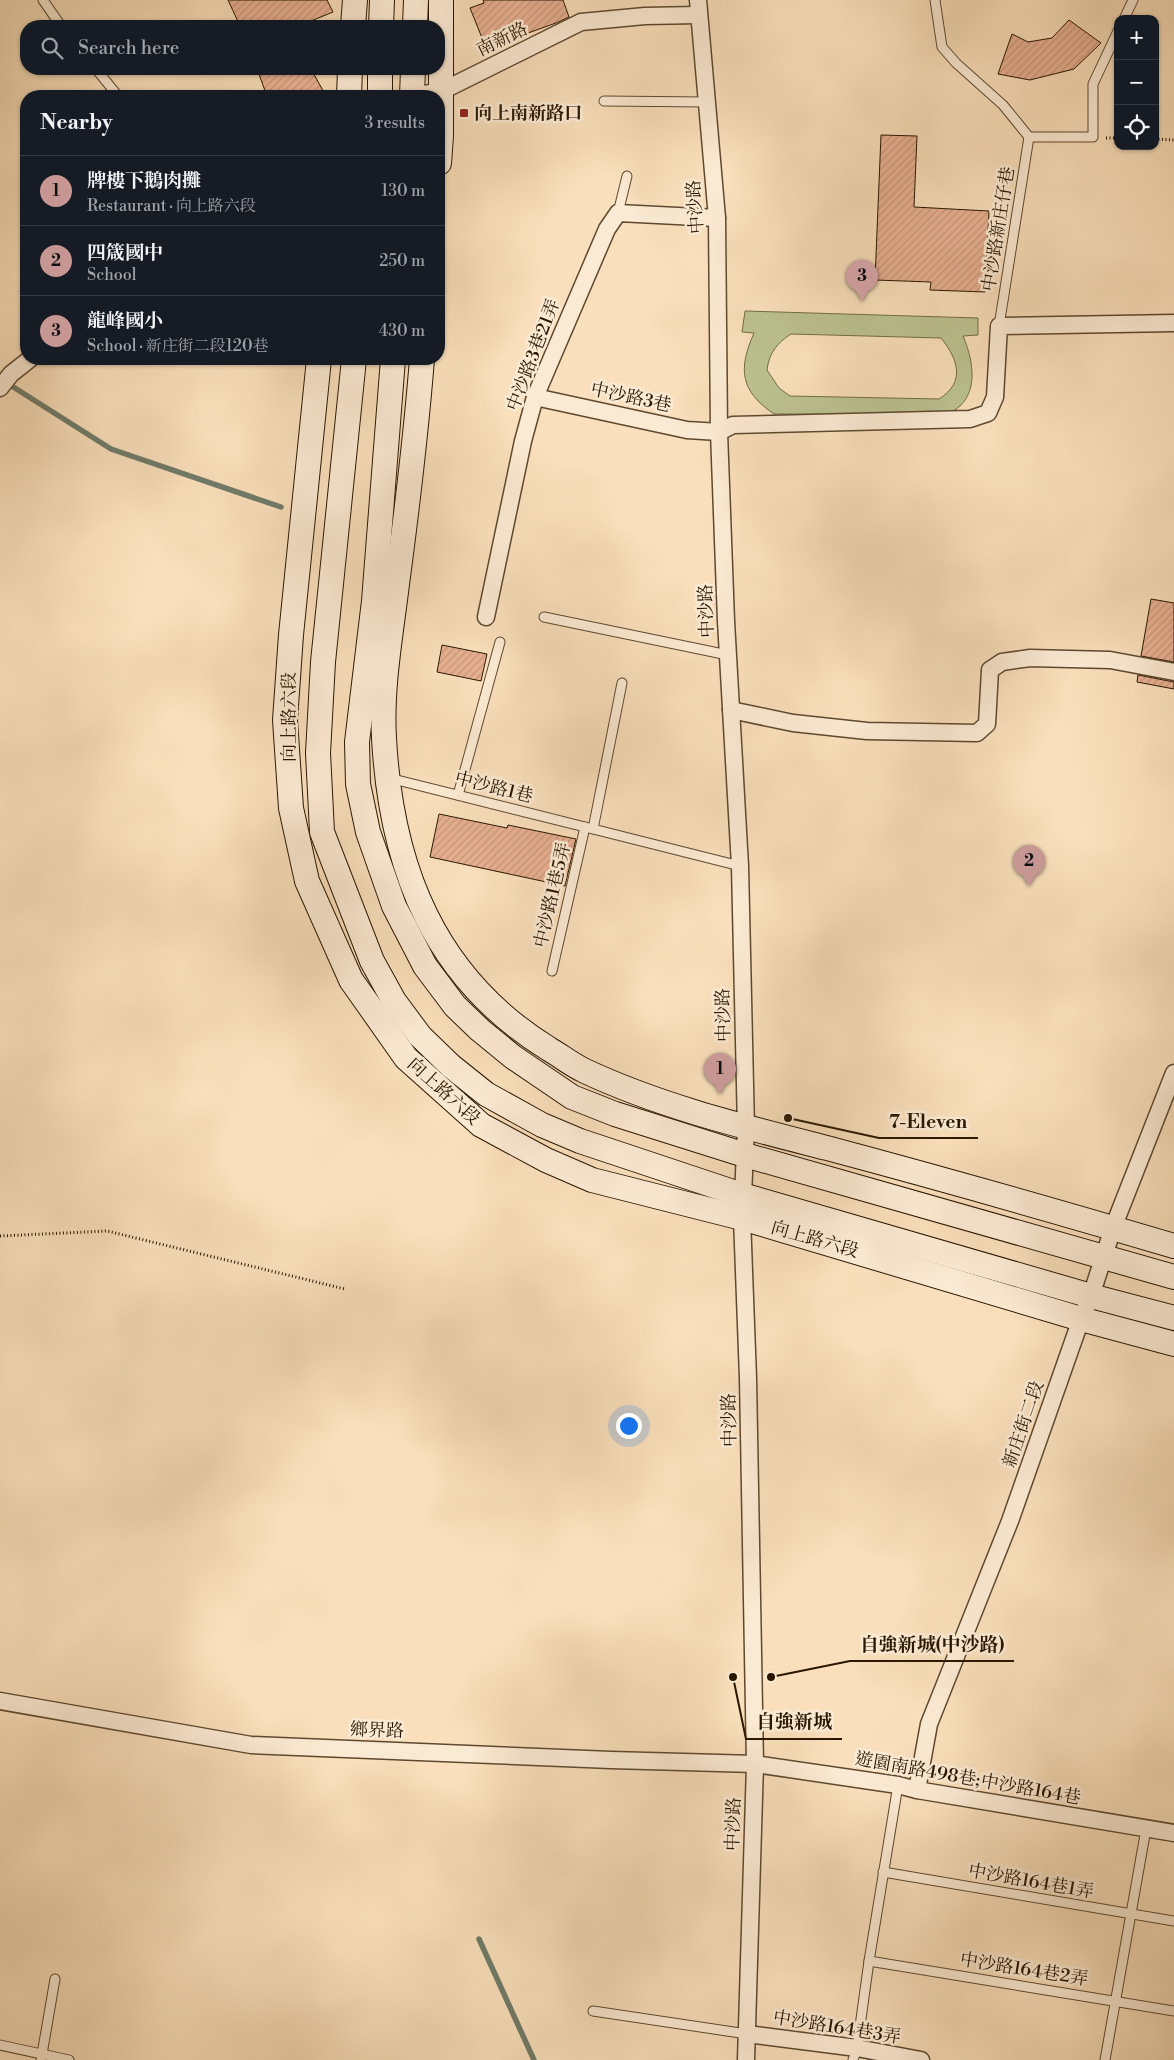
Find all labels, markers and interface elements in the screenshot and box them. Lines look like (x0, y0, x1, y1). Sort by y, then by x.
map controls (1114, 15, 1159, 150)
button: + (1114, 15, 1159, 60)
street label: 南新路 (473, 17, 532, 62)
search box (20, 20, 445, 75)
icon: search (38, 34, 66, 62)
text: Search here (78, 36, 179, 60)
button: − (1114, 60, 1159, 105)
place label: 向上南新路口 (474, 102, 582, 125)
button: locate (1114, 105, 1159, 150)
marker: 向上南新路口 (458, 107, 470, 119)
text: Nearby (40, 110, 113, 136)
text: 3 results (364, 113, 425, 133)
street label: 中沙路新庄仔巷 (977, 165, 1020, 293)
text: 牌樓下鵝肉攤 (87, 169, 201, 193)
street label: 中沙路 (682, 179, 709, 235)
text: 1 (52, 181, 60, 201)
text: 130 m (381, 181, 425, 201)
text: Restaurant · 向上路六段 (87, 196, 256, 216)
text: 四箴國中 (87, 241, 163, 265)
text: 2 (51, 251, 61, 271)
text: 250 m (379, 251, 425, 271)
pin: 3 (846, 260, 878, 301)
text: School (87, 265, 136, 285)
street label: 中沙路3巷21弄 (502, 296, 565, 414)
text: 龍峰國小 (87, 309, 163, 333)
text: 3 (51, 321, 61, 341)
text: 430 m (379, 321, 425, 341)
text: School · 新庄街二段120巷 (87, 336, 269, 356)
street label: 中沙路3巷 (588, 378, 673, 417)
street label: 中沙路 (694, 584, 719, 638)
street label: 向上路六段 (278, 672, 301, 762)
street label: 中沙路1巷 (452, 767, 535, 808)
street label: 中沙路1巷5弄 (529, 840, 576, 950)
pin: 2 (1013, 845, 1045, 886)
street label: 中沙路 (712, 988, 735, 1042)
street label: 向上路六段 (403, 1053, 485, 1130)
pin: 1 (704, 1053, 736, 1094)
callout: 7-Eleven (879, 1104, 978, 1138)
text: 7-Eleven (889, 1110, 968, 1134)
street label: 向上路六段 (768, 1216, 861, 1263)
street label: 新庄街二段 (998, 1378, 1049, 1470)
street label: 中沙路 (718, 1393, 741, 1447)
your location (616, 1413, 642, 1439)
callout: 自強新城(中沙路) (850, 1627, 1014, 1661)
text: 自強新城(中沙路) (860, 1633, 1004, 1657)
callout: 自強新城 (746, 1705, 842, 1739)
text: 自強新城 (756, 1710, 832, 1734)
street label: 鄉界路 (350, 1718, 404, 1743)
street label: 遊園南路498巷;中沙路164巷 (853, 1747, 1083, 1810)
street label: 中沙路 (721, 1797, 746, 1851)
street label: 中沙路164巷1弄 (966, 1859, 1095, 1904)
street label: 中沙路164巷2弄 (958, 1948, 1090, 1991)
street label: 中沙路164巷3弄 (771, 2006, 902, 2049)

